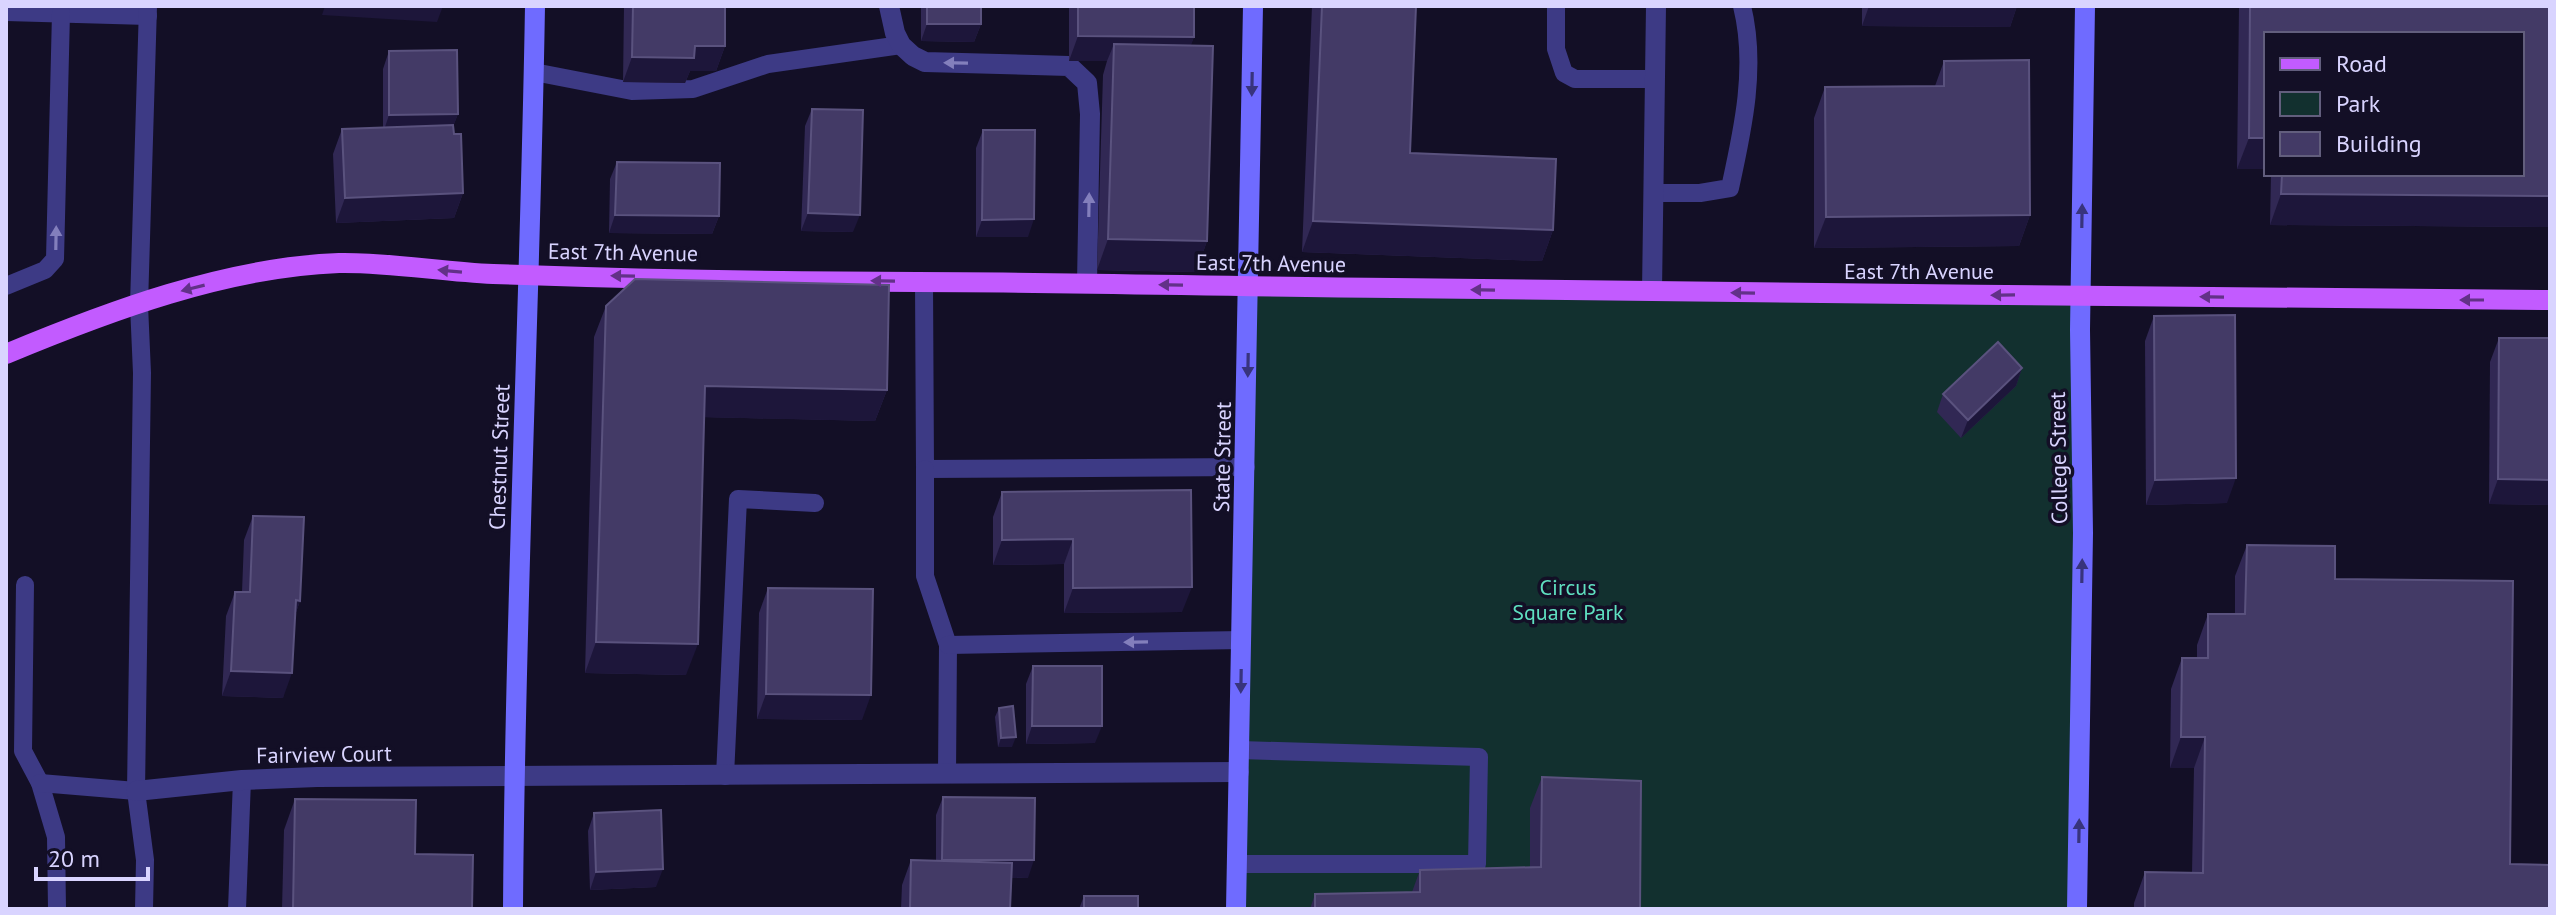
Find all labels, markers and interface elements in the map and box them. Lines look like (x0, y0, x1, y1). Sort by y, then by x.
legend (2264, 32, 2524, 176)
text: Road (2336, 48, 2387, 79)
one-way arrow (943, 57, 968, 69)
one-way arrow (1246, 72, 1258, 97)
text: Park (2336, 88, 2381, 119)
text: Building (2336, 128, 2422, 159)
one-way arrow (1083, 192, 1095, 217)
one-way arrow (2075, 203, 2088, 228)
one-way arrow (49, 225, 62, 250)
street label: East 7th Avenue (548, 237, 698, 267)
street label: East 7th Avenue (1196, 248, 1346, 278)
street label: East 7th Avenue (1844, 257, 1994, 285)
one-way arrow (437, 264, 462, 277)
one-way arrow (610, 270, 635, 283)
one-way arrow (870, 275, 895, 288)
one-way arrow (1158, 279, 1183, 291)
one-way arrow (180, 282, 205, 294)
one-way arrow (1470, 283, 1495, 296)
one-way arrow (1730, 287, 1755, 299)
one-way arrow (1990, 289, 2015, 301)
one-way arrow (2199, 290, 2224, 303)
one-way arrow (2459, 294, 2484, 306)
one-way arrow (1241, 353, 1254, 378)
street label: Chestnut Street (482, 383, 516, 530)
street label: College Street (2043, 391, 2073, 524)
street label: State Street (1207, 401, 1237, 512)
one-way arrow (2076, 558, 2089, 583)
park label: Circus Square Park (1512, 573, 1624, 626)
one-way arrow (1123, 635, 1148, 648)
one-way arrow (1235, 669, 1247, 694)
street label: Fairview Court (256, 739, 393, 769)
one-way arrow (2073, 818, 2085, 843)
scale bar (36, 831, 148, 881)
text: 20 m (48, 843, 100, 874)

